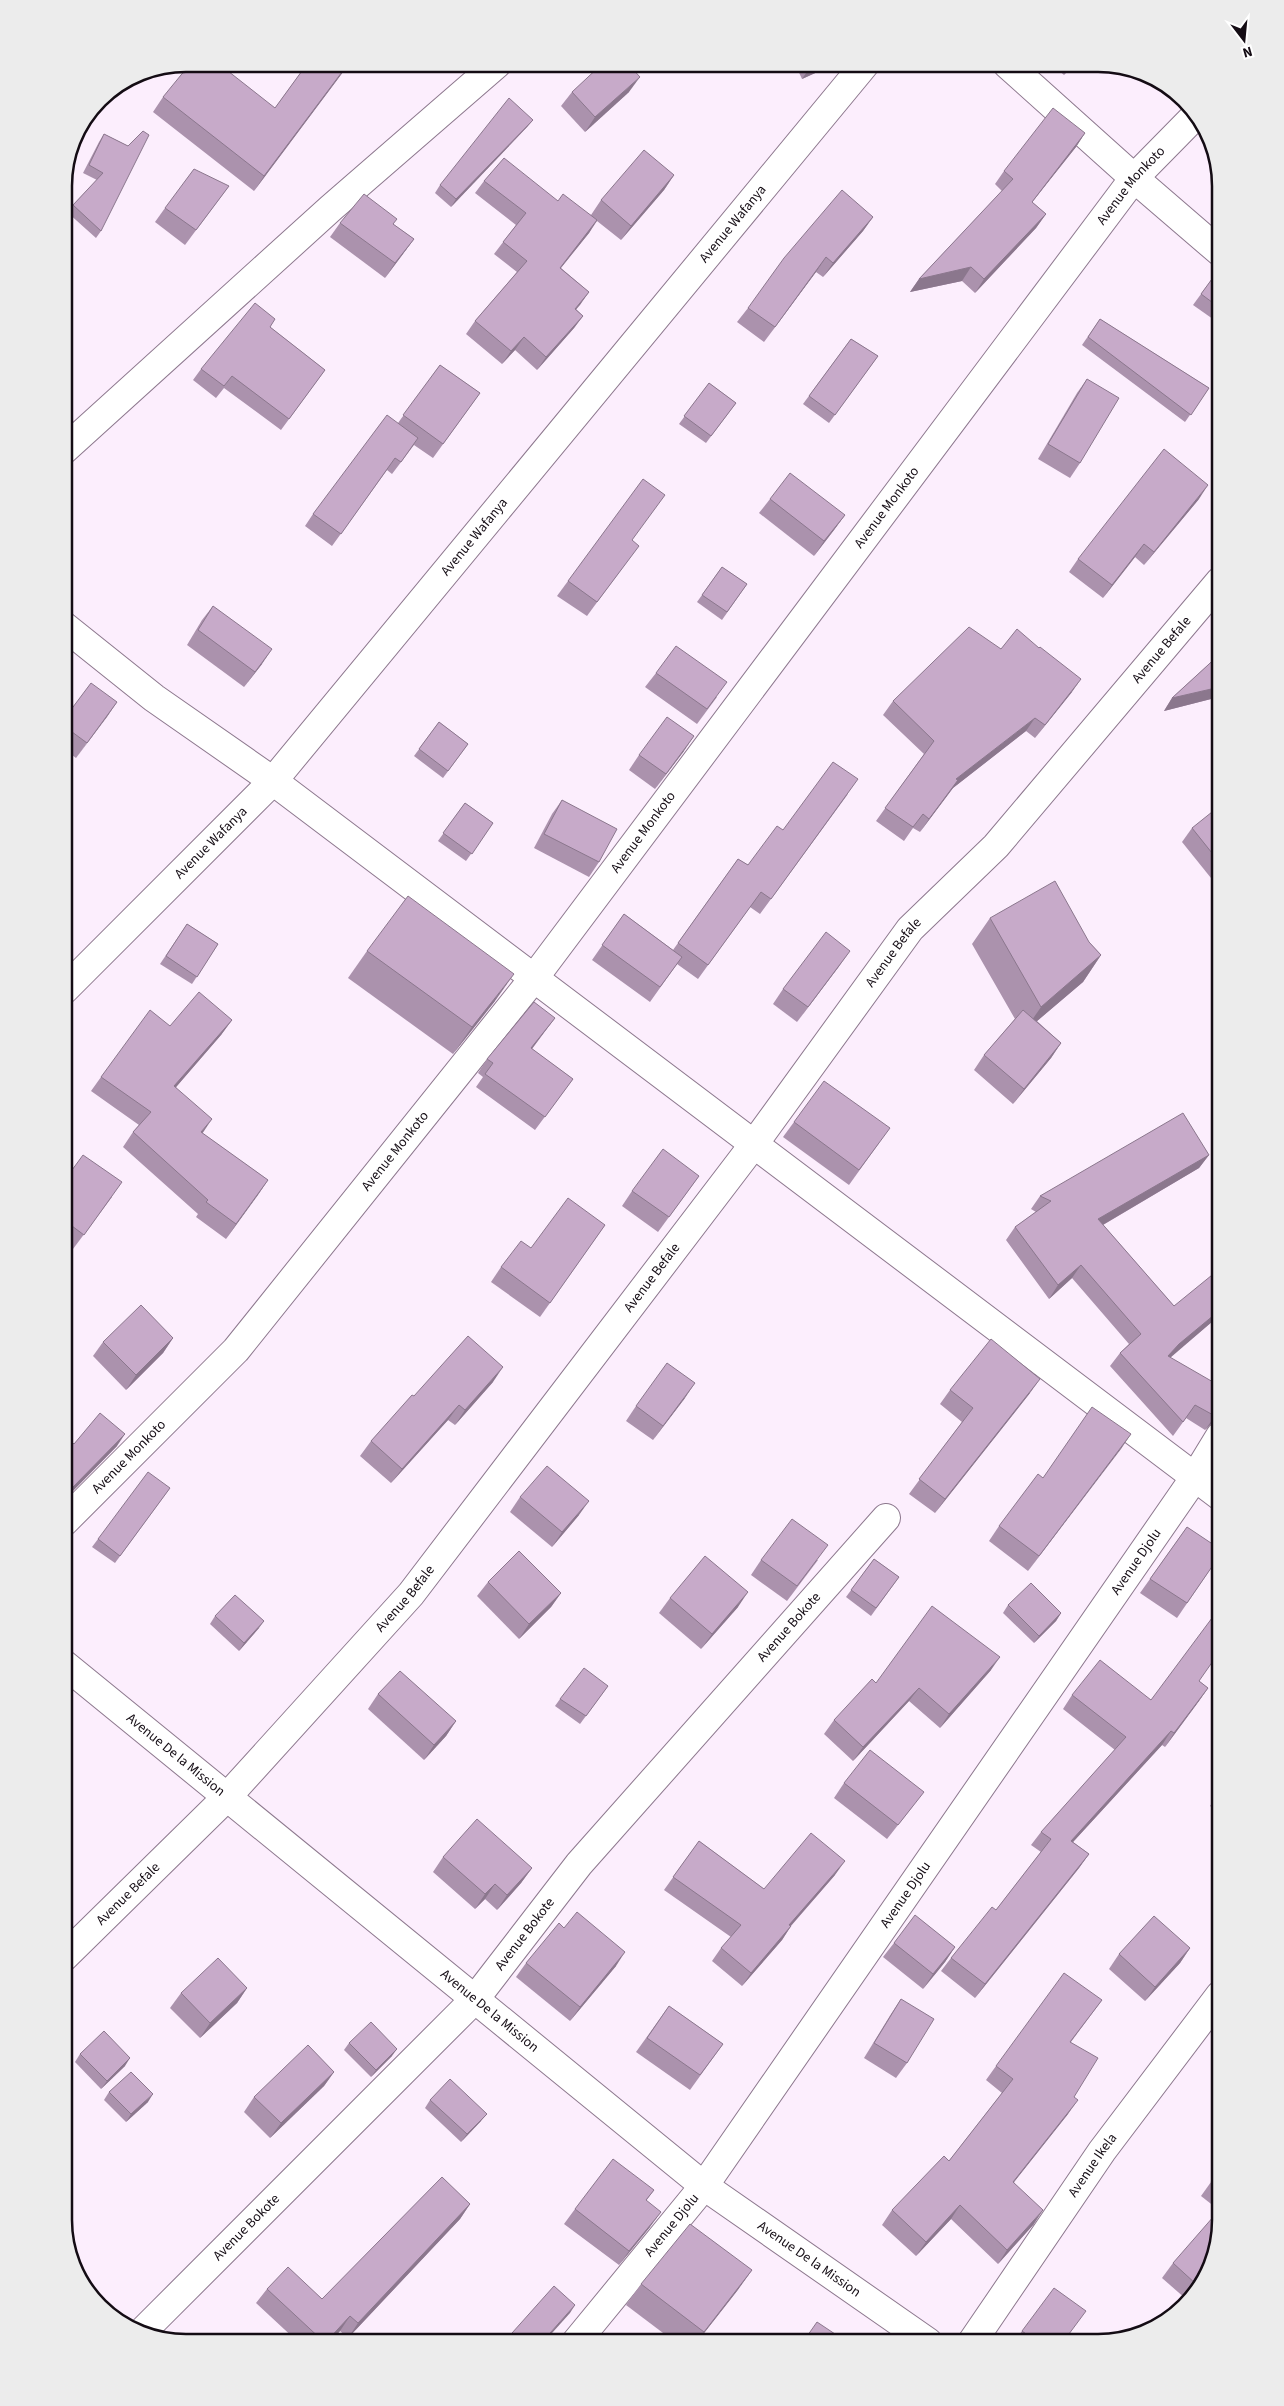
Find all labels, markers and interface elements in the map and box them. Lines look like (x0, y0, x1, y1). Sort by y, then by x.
north arrow (1219, 15, 1269, 65)
text: N (1240, 41, 1255, 62)
street label: Avenue Monkoto (1092, 142, 1170, 229)
street label: Avenue Wafanya (695, 181, 771, 267)
street label: Avenue Monkoto (850, 462, 924, 553)
street label: Avenue Wafanya (436, 494, 513, 580)
street label: Avenue Befale (1127, 612, 1196, 688)
street label: Avenue Monkoto (606, 787, 681, 877)
street label: Avenue Wafanya (170, 802, 252, 884)
street label: Avenue Befale (861, 913, 926, 992)
street label: Avenue Monkoto (357, 1107, 434, 1196)
street label: Avenue Befale (619, 1239, 685, 1317)
street label: Avenue Monkoto (87, 1415, 171, 1499)
street label: Avenue Djolu (1106, 1525, 1166, 1599)
street label: Avenue Befale (371, 1561, 440, 1637)
street label: Avenue Bokote (753, 1588, 826, 1667)
street label: Avenue De la Mission (122, 1709, 229, 1801)
street label: Avenue Djolu (876, 1857, 936, 1932)
street label: Avenue Befale (92, 1858, 165, 1930)
street label: Avenue Bokote (490, 1893, 560, 1975)
street label: Avenue De la Mission (436, 1965, 543, 2057)
street label: Avenue Ikela (1063, 2129, 1122, 2201)
street label: Avenue Bokote (209, 2189, 285, 2265)
street label: Avenue Djolu (640, 2189, 704, 2261)
street label: Avenue De la Mission (753, 2216, 865, 2302)

